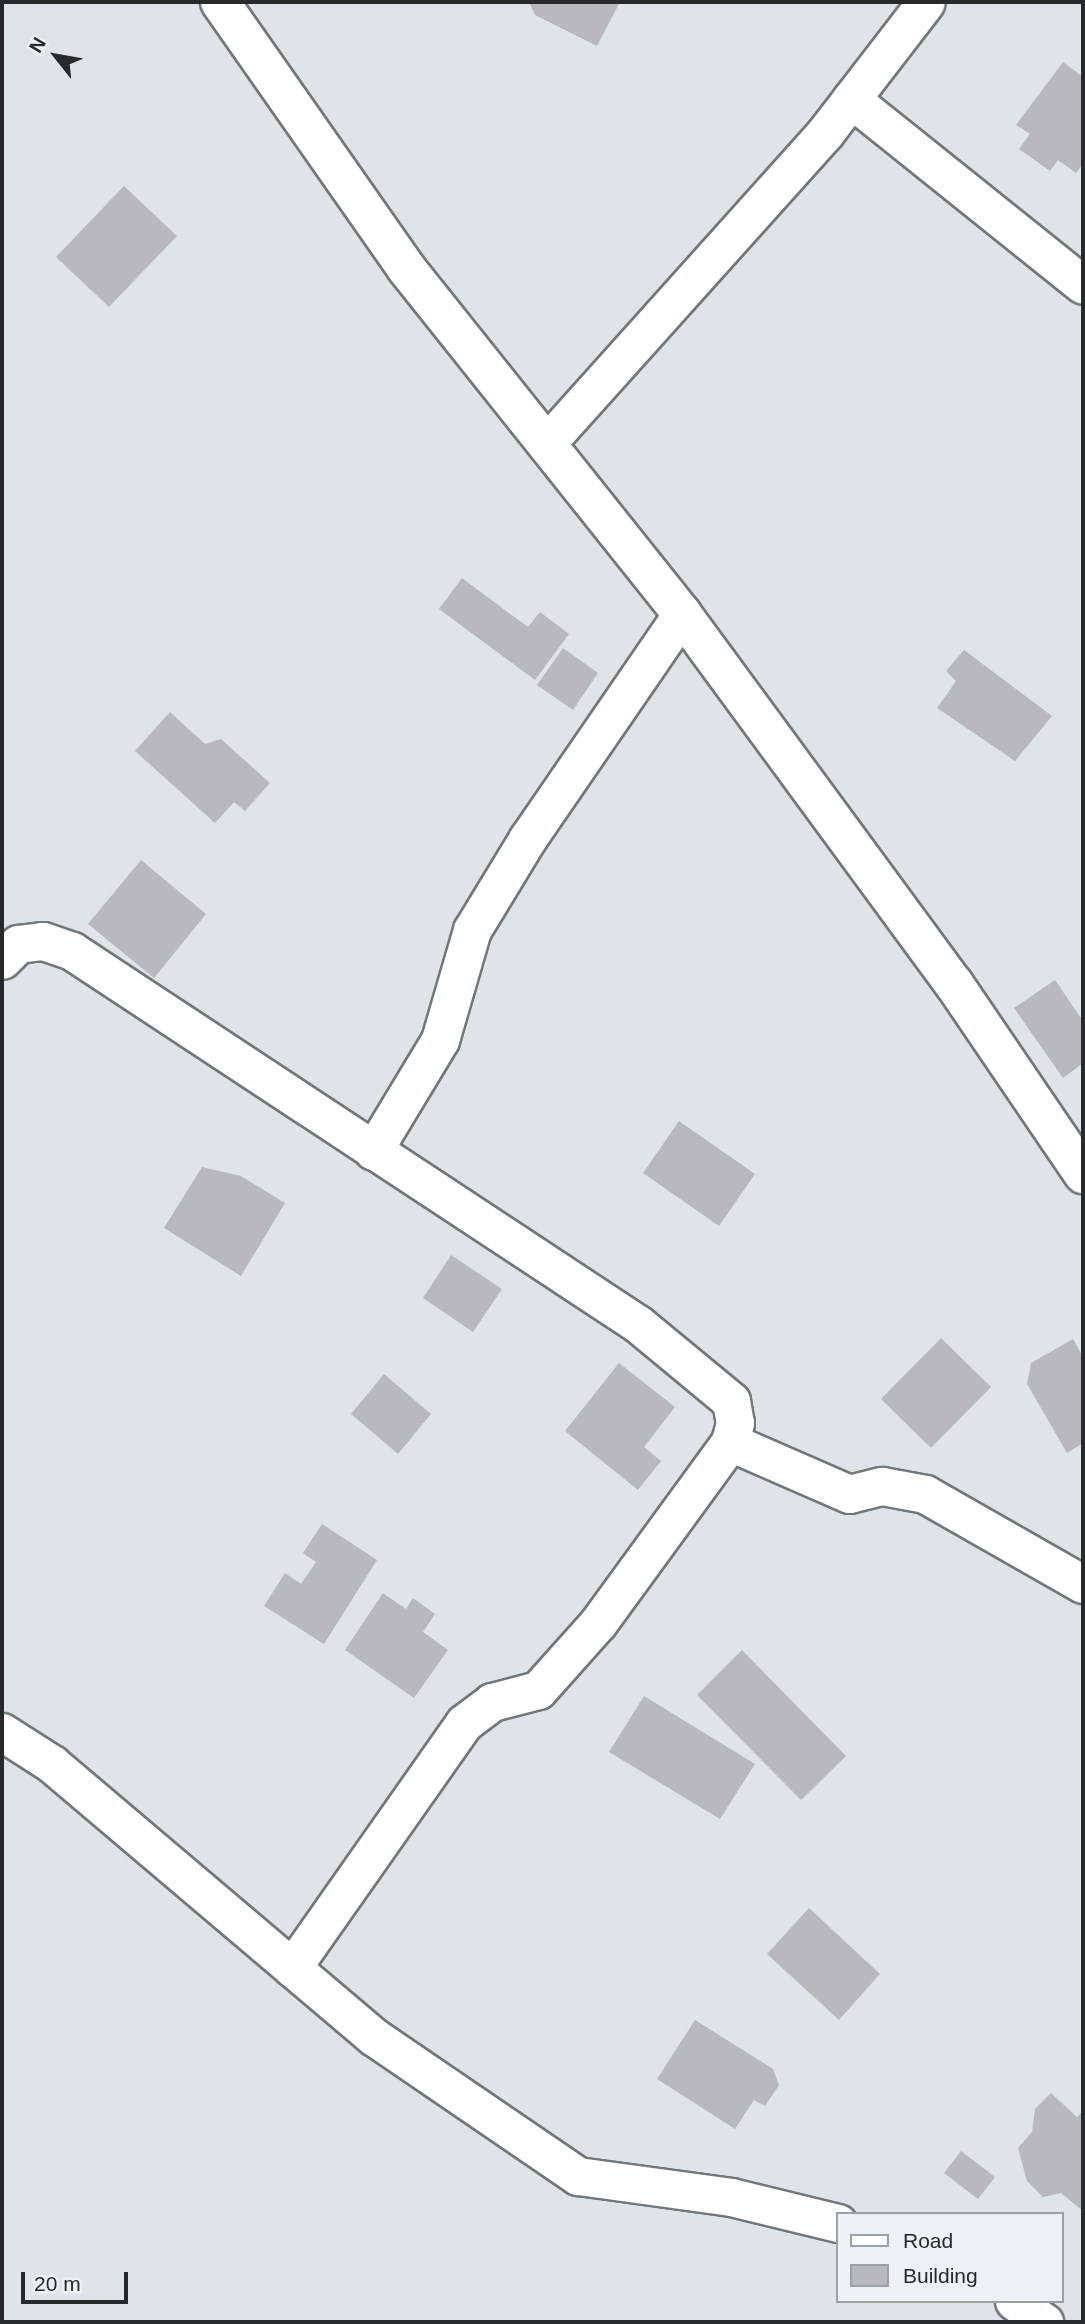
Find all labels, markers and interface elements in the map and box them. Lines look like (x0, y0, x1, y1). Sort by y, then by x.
north arrow (21, 21, 91, 91)
text: N (25, 34, 50, 56)
legend (836, 2212, 1064, 2303)
text: Road (903, 2229, 953, 2252)
scale bar (24, 2258, 131, 2302)
text: Building (903, 2264, 978, 2287)
text: 20 m (34, 2272, 81, 2295)

